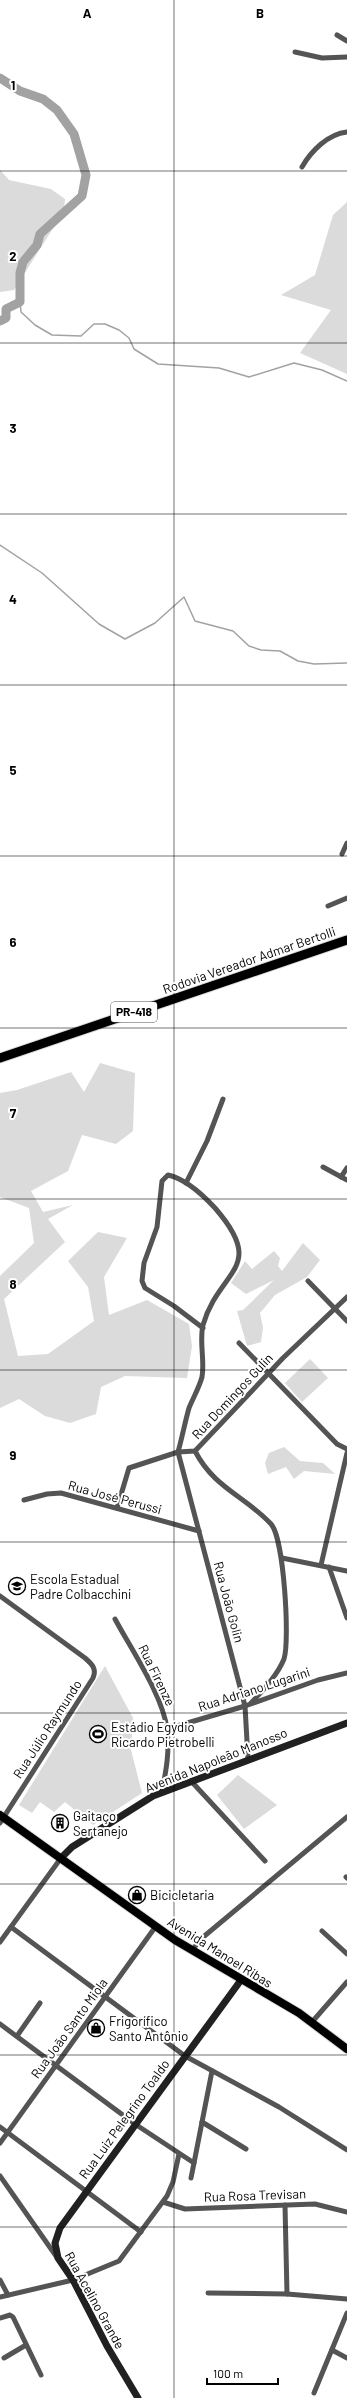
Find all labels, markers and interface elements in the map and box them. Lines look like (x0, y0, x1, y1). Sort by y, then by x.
text: A (83, 5, 92, 21)
text: B (256, 5, 264, 21)
text: 1 (11, 77, 15, 93)
text: 2 (9, 248, 17, 264)
text: 3 (9, 420, 17, 436)
text: 4 (9, 591, 17, 607)
text: 5 (9, 762, 17, 778)
street label: Rodovia Vereador Admar Bertolli (160, 923, 338, 997)
text: 6 (10, 934, 17, 950)
road number: PR-418 (111, 1002, 157, 1022)
text: 7 (10, 1105, 17, 1121)
text: 8 (9, 1276, 17, 1292)
street label: Rua Domingos Gulin (188, 1350, 276, 1442)
text: 9 (10, 1447, 17, 1463)
street label: Rua José Perussi (66, 1477, 164, 1517)
street label: Rua João Golin (210, 1560, 248, 1644)
place label: Escola Estadual Padre Colbacchini (30, 1571, 131, 1602)
school or university icon: Escola Estadual Padre Colbacchini (7, 1576, 27, 1596)
street label: Rua Firenze (135, 1642, 179, 1708)
street label: Rua Adriano Lugarini (196, 1663, 312, 1715)
street label: Rua Júlio Raymundo (9, 1677, 85, 1781)
place label: Estádio Egýdio Ricardo Pietrobelli (111, 1719, 215, 1750)
sports icon: Estádio Egýdio Ricardo Pietrobelli (88, 1724, 108, 1744)
street label: Avenida Napoleão Manosso (142, 1724, 290, 1796)
place label: Gaitaço Sertanejo (73, 1808, 128, 1839)
building icon: Gaitaço Sertanejo (50, 1813, 70, 1833)
shop icon: Bicicletaria (127, 1885, 147, 1905)
place label: Bicicletaria (150, 1887, 214, 1903)
street label: Avenida Manoel Ribas (165, 1913, 275, 1991)
street label: Rua João Santo Miola (27, 1975, 111, 2081)
place label: Frigorífico Santo Antônio (109, 2013, 188, 2044)
shop icon: Frigorífico Santo Antônio (86, 2018, 106, 2038)
street label: Rua Luiz Pelegrino Toaldo (75, 2056, 173, 2182)
street label: Rua Rosa Trevisan (204, 2185, 306, 2205)
street label: Rua Acelino Grande (62, 2249, 128, 2351)
scale bar (207, 2360, 278, 2386)
text: 100 m (213, 2366, 243, 2380)

